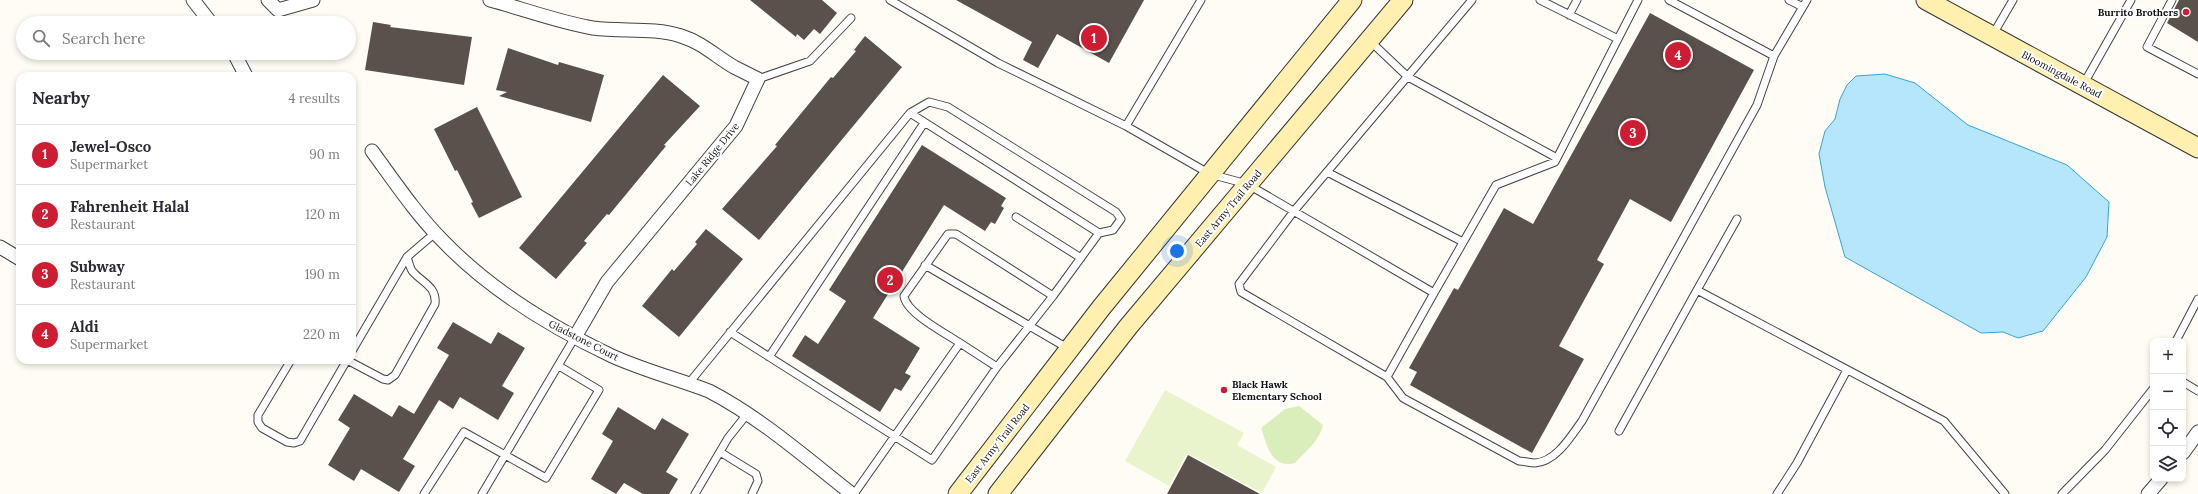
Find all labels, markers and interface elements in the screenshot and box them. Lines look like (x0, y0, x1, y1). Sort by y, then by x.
place label: Burrito Brothers (2098, 6, 2178, 19)
marker: Burrito Brothers (2181, 7, 2191, 17)
search box (16, 16, 356, 60)
pin: 1 (1081, 23, 1107, 53)
icon: search (30, 27, 52, 49)
text: Search here (62, 29, 145, 48)
pin: 4 (1665, 40, 1691, 70)
street label: Bloomingdale Road (2019, 48, 2104, 101)
text: Nearby (32, 87, 90, 109)
text: 4 results (289, 90, 340, 107)
pin: 3 (1620, 118, 1646, 148)
street label: Lake Ridge Drive (683, 119, 742, 189)
text: Jewel-Osco (70, 137, 151, 156)
text: 1 (42, 146, 48, 163)
text: 90 m (309, 146, 340, 163)
text: Supermarket (70, 156, 148, 173)
street label: East Army Trail Road (1192, 167, 1265, 250)
text: Fahrenheit Halal (70, 197, 189, 216)
text: 2 (42, 206, 48, 223)
text: 120 m (305, 206, 340, 223)
text: Restaurant (70, 216, 136, 233)
your location (1167, 241, 1187, 261)
text: Subway (70, 257, 125, 276)
pin: 2 (877, 265, 903, 295)
text: 3 (41, 266, 49, 283)
text: 190 m (305, 266, 340, 283)
text: Restaurant (70, 276, 136, 293)
text: Aldi (70, 317, 99, 336)
street label: Gladstone Court (547, 317, 621, 364)
text: 4 (41, 326, 49, 343)
text: 220 m (303, 326, 340, 343)
text: Supermarket (70, 336, 148, 353)
map controls (2150, 338, 2186, 482)
button: + (2150, 338, 2186, 374)
button: − (2150, 374, 2186, 410)
place label: Black Hawk Elementary School (1232, 378, 1322, 403)
marker: Black Hawk Elementary School (1219, 385, 1229, 395)
street label: East Army Trail Road (962, 401, 1032, 485)
button: locate (2150, 410, 2186, 446)
button: layers (2150, 446, 2186, 482)

